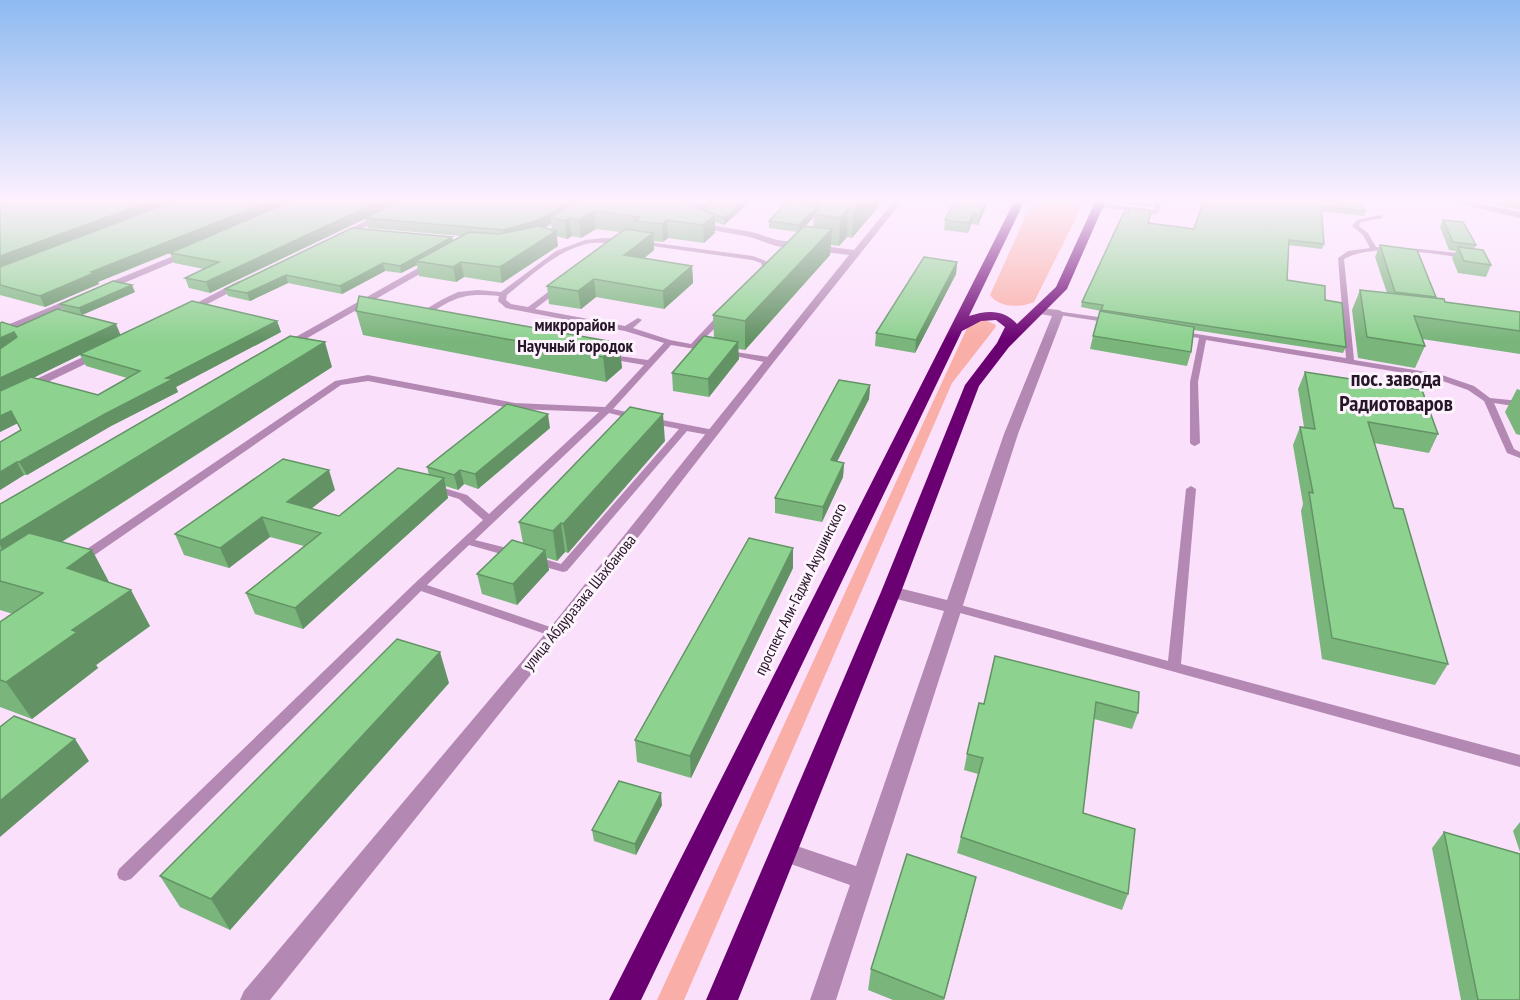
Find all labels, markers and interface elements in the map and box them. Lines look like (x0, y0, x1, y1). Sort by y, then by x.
district label: микрорайон Научный городок (517, 313, 633, 357)
district label: пос. завода Радиотоваров (1339, 364, 1453, 417)
street label: проспект Али-Гаджи Акушинского (750, 500, 850, 678)
street label: улица Абдуразака Шахбанова (518, 530, 640, 674)

